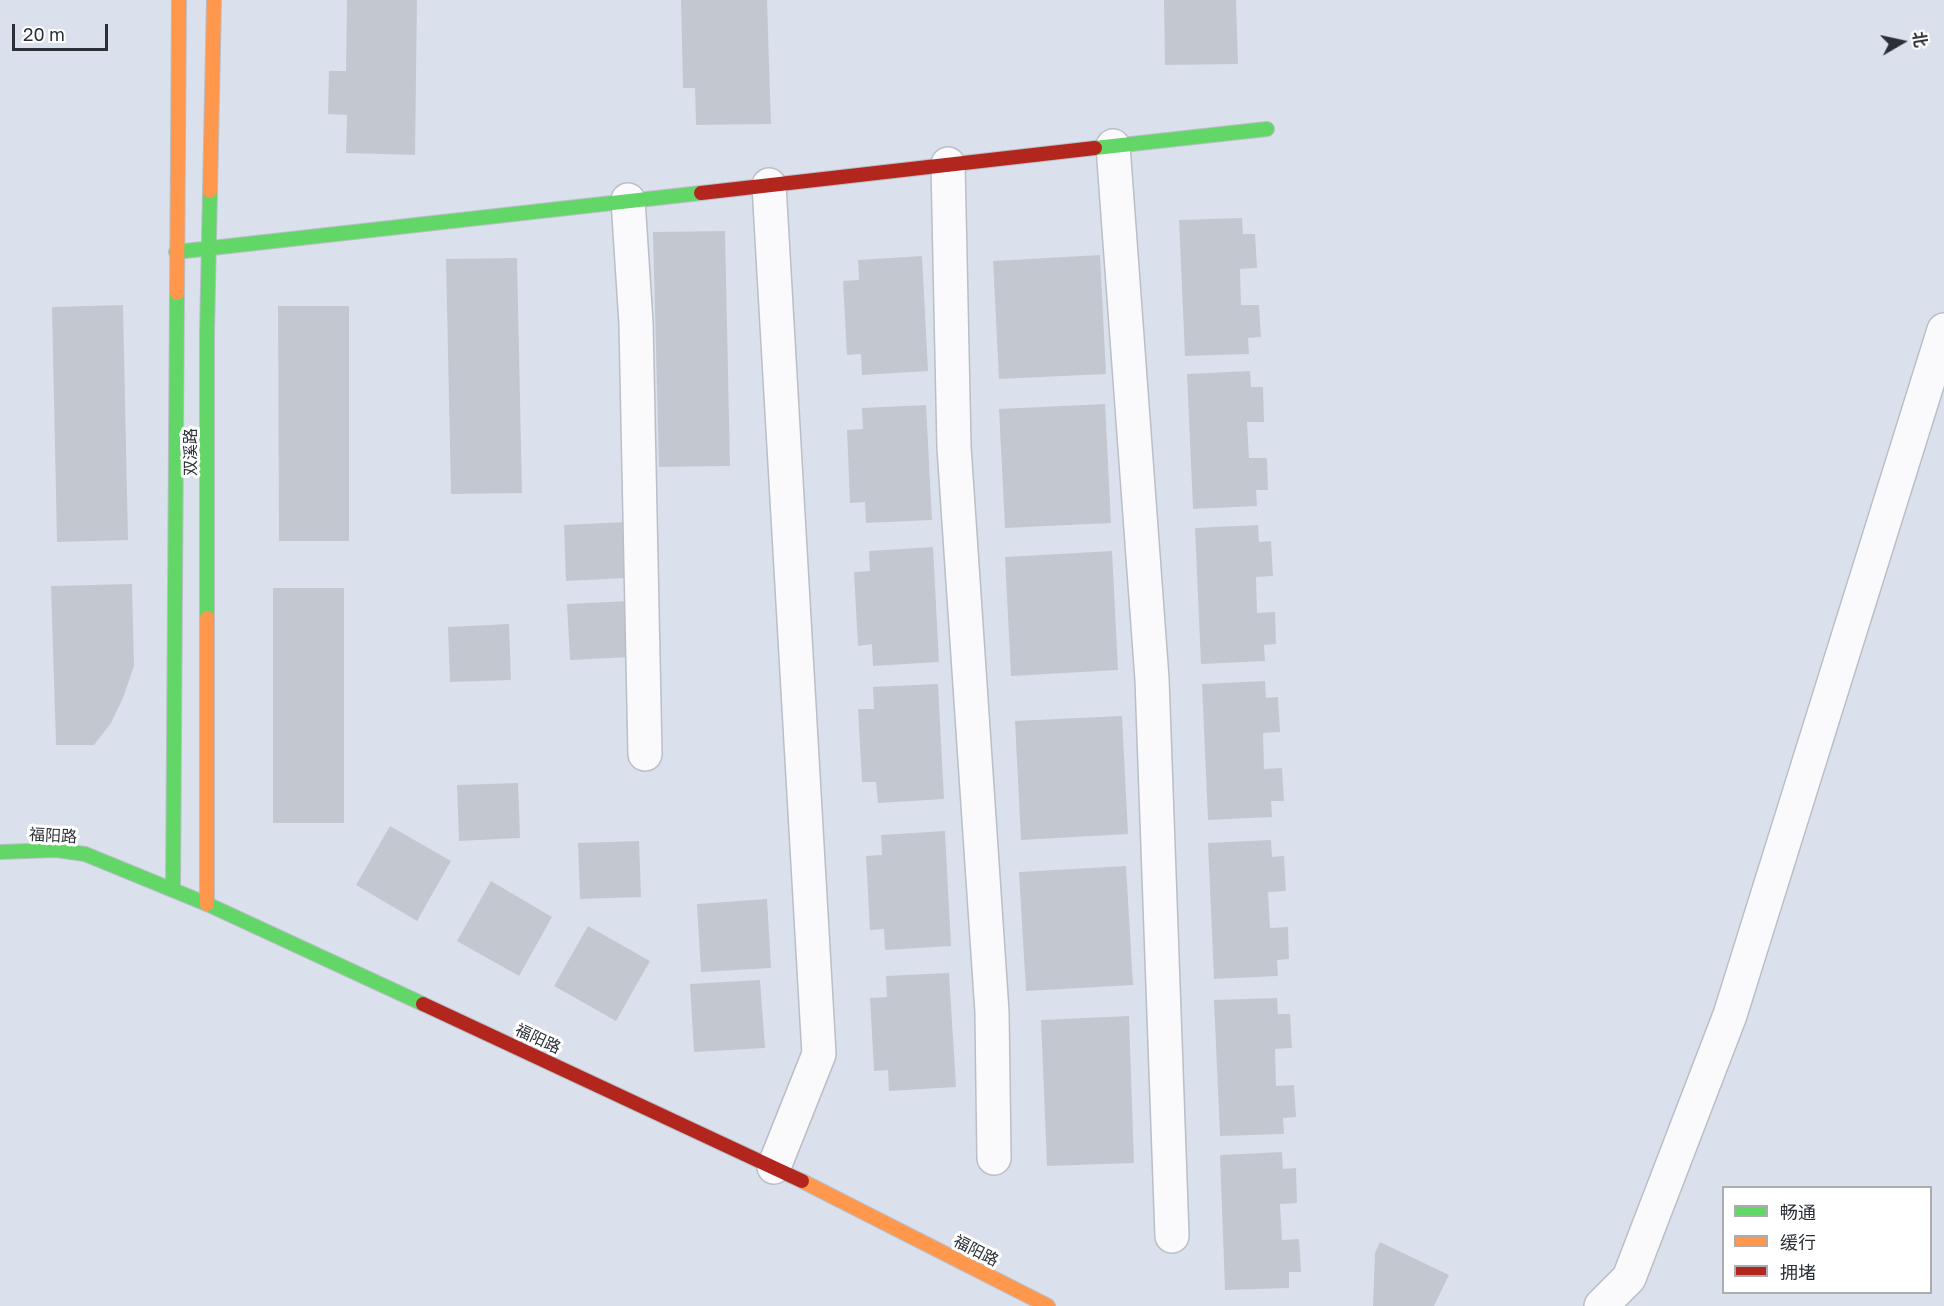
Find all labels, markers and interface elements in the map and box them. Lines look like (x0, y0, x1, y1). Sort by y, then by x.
scale bar (15, 12, 111, 50)
north arrow (1872, 12, 1932, 72)
text: 20 m (23, 23, 65, 45)
text: 北 (1909, 30, 1931, 49)
street label: 双溪路 (181, 428, 201, 476)
street label: 福阳路 (29, 825, 77, 847)
street label: 福阳路 (512, 1020, 564, 1058)
legend (1722, 1186, 1932, 1294)
text: 畅通 (1780, 1201, 1816, 1223)
text: 缓行 (1780, 1231, 1816, 1253)
street label: 福阳路 (950, 1232, 1002, 1270)
text: 拥堵 (1780, 1261, 1816, 1283)

